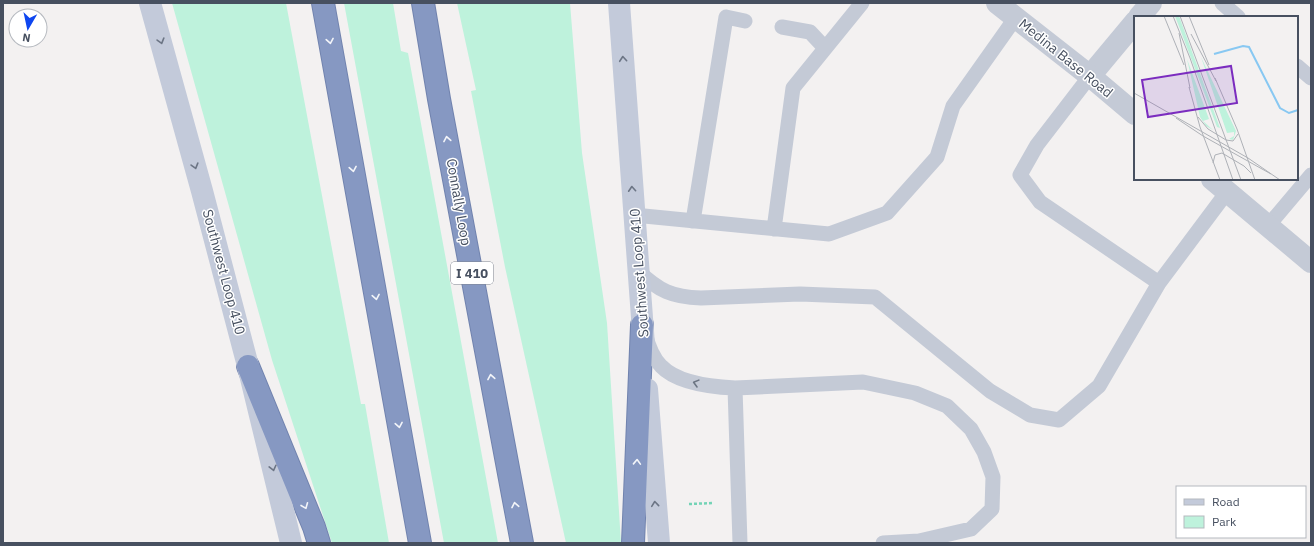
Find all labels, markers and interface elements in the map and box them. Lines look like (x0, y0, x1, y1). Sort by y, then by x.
north arrow (8, 8, 48, 48)
street label: Medina Base Road (1015, 14, 1117, 102)
inset map (1134, 16, 1298, 180)
text: N (21, 30, 31, 45)
one-way arrow (156, 37, 164, 44)
one-way arrow (326, 38, 334, 44)
one-way arrow (619, 56, 628, 62)
one-way arrow (443, 136, 452, 142)
street label: Connally Loop (442, 157, 476, 247)
one-way arrow (190, 162, 199, 169)
one-way arrow (348, 166, 357, 172)
one-way arrow (628, 185, 637, 192)
street label: Southwest Loop 410 (199, 207, 249, 337)
street label: Southwest Loop 410 (626, 208, 652, 338)
road number: I 410 (451, 262, 493, 284)
one-way arrow (371, 294, 380, 300)
one-way arrow (487, 374, 496, 380)
one-way arrow (693, 379, 699, 387)
one-way arrow (394, 422, 402, 428)
one-way arrow (632, 459, 641, 465)
one-way arrow (268, 465, 276, 471)
legend (1176, 486, 1306, 538)
text: Road (1212, 494, 1240, 509)
one-way arrow (300, 501, 308, 509)
one-way arrow (651, 501, 660, 507)
one-way arrow (511, 502, 519, 508)
text: Park (1212, 514, 1237, 529)

